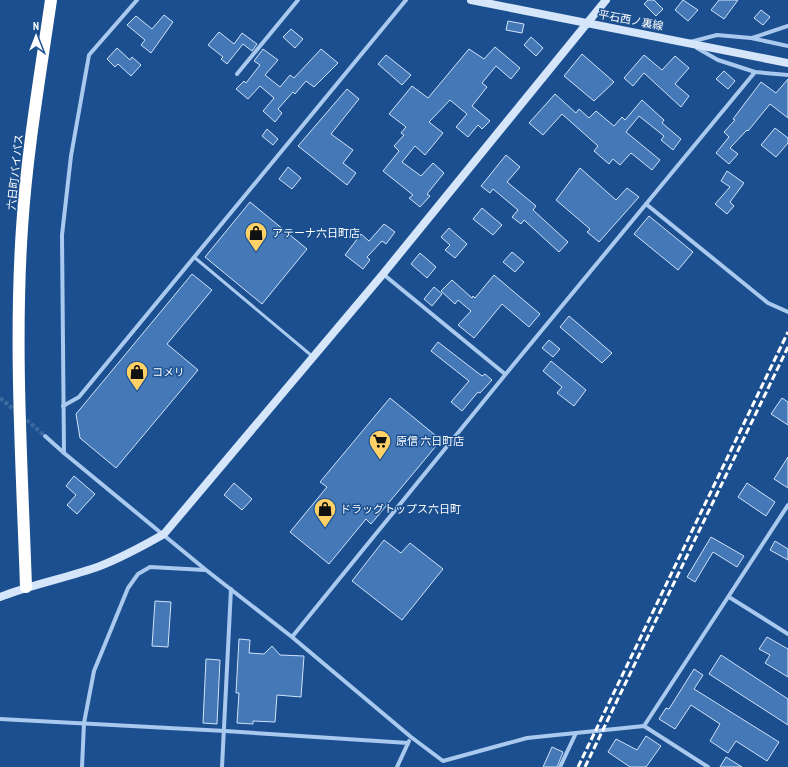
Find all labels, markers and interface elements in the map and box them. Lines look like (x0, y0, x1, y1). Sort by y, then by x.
street label: 平石西ノ裏線 (597, 7, 665, 33)
north arrow (16, 16, 56, 56)
text: N (33, 19, 39, 33)
street label: 六日町バイパス (4, 133, 26, 211)
shop icon: アテーナ六日町店 (243, 220, 269, 253)
place label: アテーナ六日町店 (272, 226, 360, 240)
shop icon: コメリ (124, 359, 150, 392)
place label: コメリ (152, 365, 185, 379)
supermarket icon: 原信 六日町店 (367, 428, 393, 461)
place label: 原信 六日町店 (396, 434, 464, 448)
shop icon: ドラッグトップス六日町 (312, 496, 338, 529)
place label: ドラッグトップス六日町 (340, 502, 461, 516)

